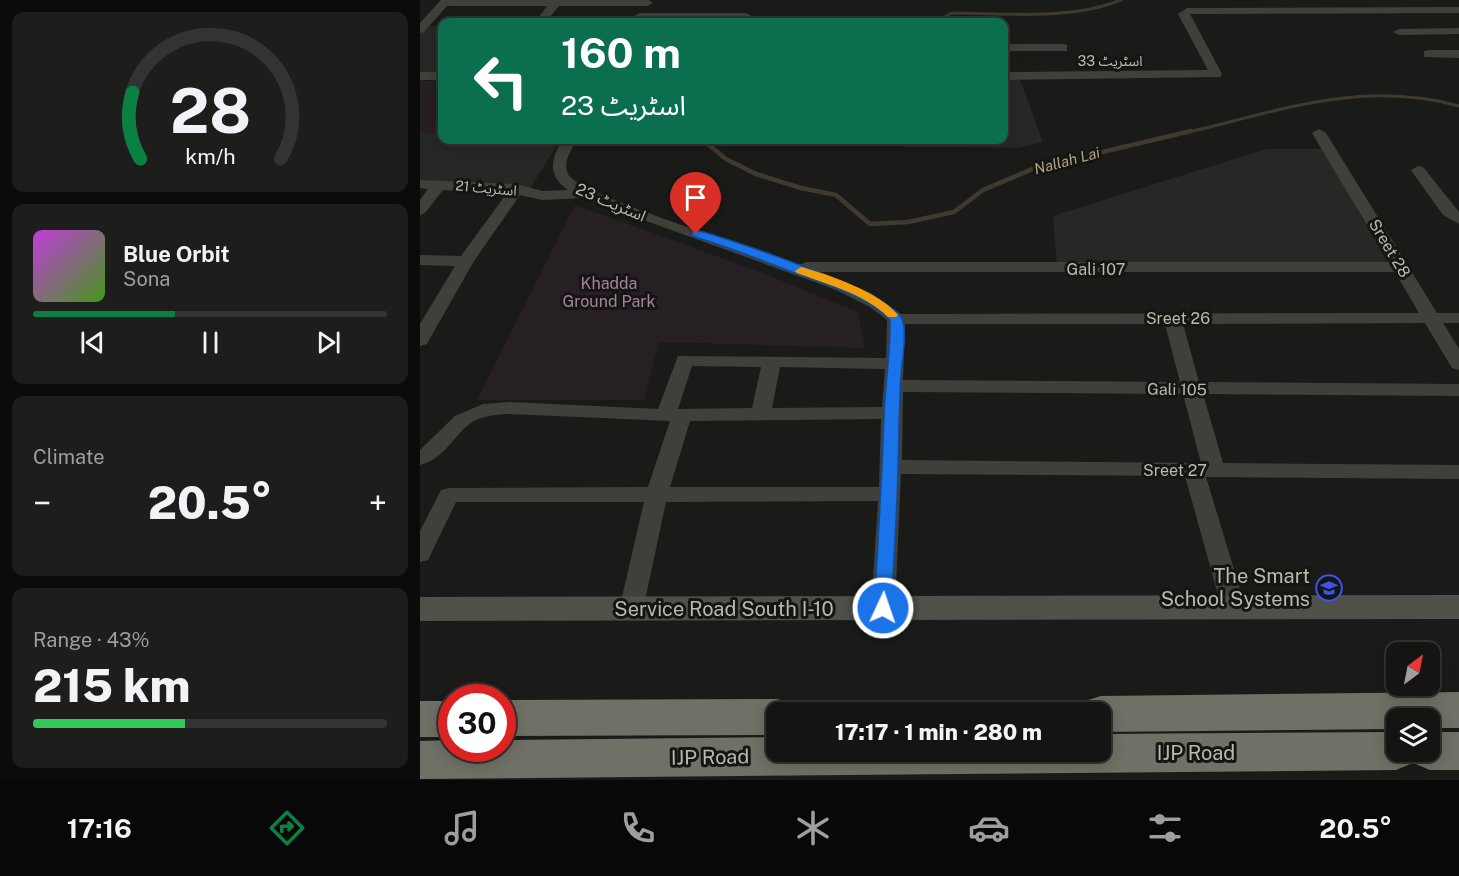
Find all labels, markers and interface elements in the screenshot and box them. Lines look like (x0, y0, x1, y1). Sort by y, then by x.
text: 160 m (561, 28, 681, 77)
icon: left (462, 42, 540, 120)
street label: اسٹریٹ 33 (1077, 53, 1143, 70)
text: 28 (169, 74, 251, 147)
text: اسٹریٹ 23 (561, 89, 686, 121)
text: km/h (185, 144, 235, 169)
water label: Nallah Lai (1032, 144, 1102, 177)
pin (670, 172, 721, 234)
street label: اسٹریٹ 21 (455, 177, 517, 200)
street label: اسٹریٹ 23 (573, 179, 649, 226)
icon: arrive (679, 181, 712, 214)
street label: Sreet 28 (1365, 216, 1414, 281)
text: Blue Orbit (123, 241, 230, 267)
street label: Gali 107 (1067, 260, 1125, 279)
text: Sona (123, 267, 170, 291)
park label: Khadda Ground Park (562, 274, 656, 311)
street label: Sreet 26 (1146, 309, 1210, 328)
icon: previous (76, 326, 109, 359)
icon: pause (194, 326, 227, 359)
icon: next (312, 326, 345, 359)
street label: Gali 105 (1147, 379, 1207, 400)
text: Climate (33, 445, 105, 469)
street label: Sreet 27 (1143, 461, 1207, 480)
text: 20.5° (148, 476, 272, 529)
text: − (33, 484, 51, 522)
text: + (369, 484, 387, 522)
place label: The Smart School Systems (1161, 564, 1310, 611)
school or university icon: The Smart School Systems (1314, 573, 1344, 603)
position arrow (851, 576, 915, 640)
street label: Service Road South I-10 (614, 597, 834, 621)
text: Range · 43% (33, 628, 150, 652)
north arrow (1386, 642, 1440, 696)
map controls (1386, 642, 1440, 762)
text: 215 km (33, 659, 190, 712)
speed limit sign: 30 (438, 684, 516, 762)
button: layers (1386, 708, 1440, 762)
text: 17:17 · 1 min · 280 m (835, 719, 1042, 745)
street label: IJP Road (1157, 741, 1235, 765)
street label: IJP Road (671, 744, 749, 770)
icon: directions (266, 807, 308, 849)
icon: music (441, 807, 483, 849)
icon: phone (617, 807, 659, 849)
icon: climate (792, 807, 834, 849)
icon: car (968, 807, 1010, 849)
icon: filters (1144, 807, 1186, 849)
text: 17:16 (67, 812, 132, 844)
text: 20.5° (1319, 812, 1392, 844)

